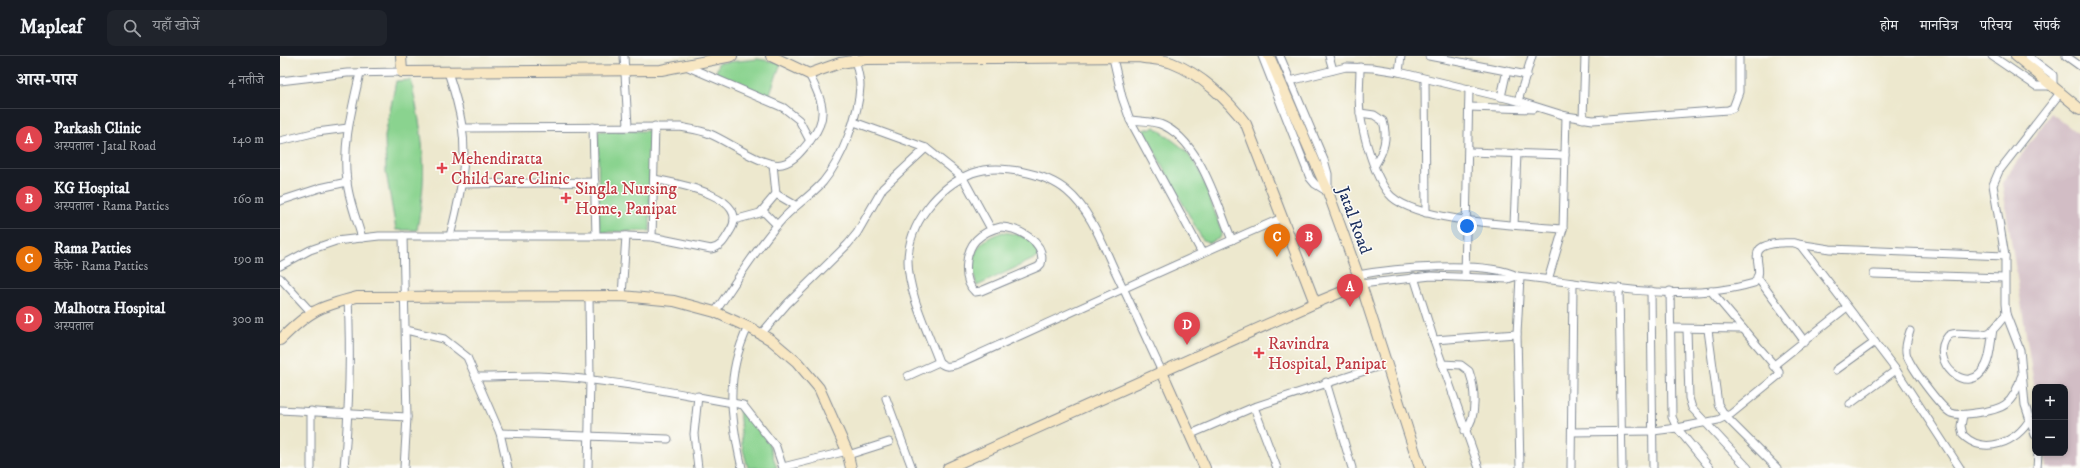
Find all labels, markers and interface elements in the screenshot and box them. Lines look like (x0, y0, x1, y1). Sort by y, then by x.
search box (107, 10, 387, 46)
text: Mapleaf (20, 16, 83, 39)
text: यहाँ खोजें (153, 16, 200, 35)
icon: search (121, 17, 143, 39)
text: होम (1880, 17, 1898, 35)
text: मानचित्र (1920, 17, 1958, 35)
text: परिचय (1980, 17, 2012, 35)
text: संपर्क (2034, 17, 2060, 35)
text: आस-पास (16, 69, 77, 91)
text: 4 नतीजे (228, 72, 264, 88)
text: Parkash Clinic (54, 119, 141, 138)
text: A (25, 131, 33, 147)
text: 140 m (232, 131, 264, 147)
text: अस्पताल · Jatal Road (54, 138, 156, 154)
place label: Mehendiratta Child Care Clinic (451, 148, 570, 190)
marker: Mehendiratta Child Care Clinic (436, 162, 448, 174)
place label: Singla Nursing Home, Panipat (575, 178, 677, 220)
text: KG Hospital (54, 179, 130, 198)
street label: Jatal Road (1331, 182, 1377, 258)
text: B (25, 191, 33, 207)
text: 160 m (233, 191, 264, 207)
marker: Singla Nursing Home, Panipat (560, 192, 572, 204)
text: अस्पताल · Rama Patties (54, 198, 169, 214)
your location (1457, 216, 1477, 236)
pin: C (1264, 224, 1290, 257)
pin: B (1296, 224, 1322, 257)
text: Rama Patties (54, 239, 131, 258)
text: C (25, 251, 33, 267)
text: 190 m (233, 251, 264, 267)
text: कैफ़े · Rama Patties (54, 258, 148, 274)
pin: A (1337, 274, 1363, 307)
text: Malhotra Hospital (54, 299, 165, 318)
text: D (24, 311, 34, 327)
text: 300 m (233, 311, 264, 327)
pin: D (1174, 312, 1200, 345)
text: अस्पताल (54, 318, 94, 334)
place label: Ravindra Hospital, Panipat (1268, 333, 1387, 375)
marker: Ravindra Hospital, Panipat (1253, 347, 1265, 359)
map controls (2032, 384, 2068, 456)
button: + (2032, 384, 2068, 420)
button: − (2032, 420, 2068, 456)

